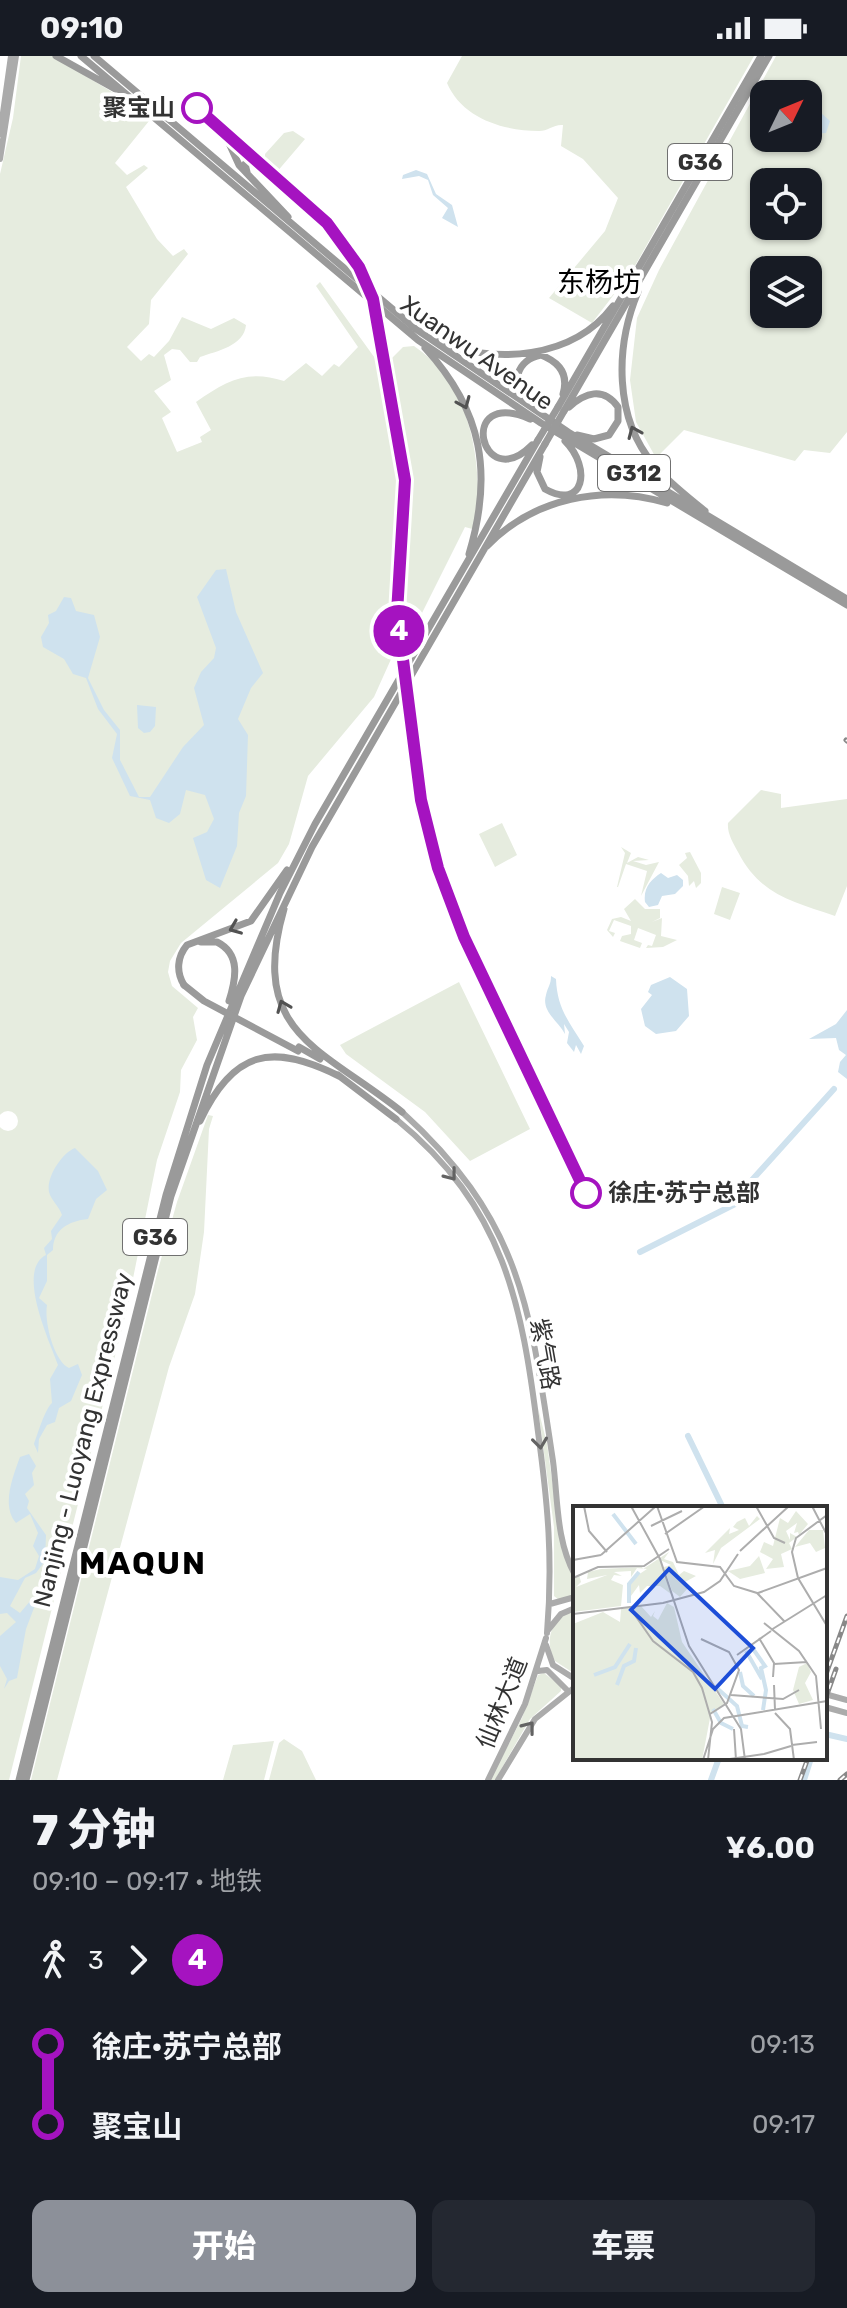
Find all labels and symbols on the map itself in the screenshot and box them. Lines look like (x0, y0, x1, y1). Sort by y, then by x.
north arrow (750, 80, 822, 152)
marker: 聚宝山 (182, 93, 212, 123)
place label: 聚宝山 (103, 94, 175, 122)
road number: G36 (668, 144, 732, 180)
district label: 东杨坊 (557, 266, 641, 299)
street label: Xuanwu Avenue (395, 290, 559, 416)
one-way arrow (454, 395, 470, 409)
one-way arrow (628, 426, 644, 440)
road number: G312 (598, 455, 670, 491)
line badge: 4 (373, 605, 425, 657)
one-way arrow (229, 918, 243, 934)
one-way arrow (276, 1000, 293, 1014)
one-way arrow (441, 1166, 455, 1181)
marker: 徐庄·苏宁总部 (571, 1178, 601, 1208)
place label: 徐庄·苏宁总部 (608, 1179, 760, 1207)
road number: G36 (123, 1219, 187, 1255)
street label: Nanjing - Luoyang Expressway (28, 1270, 138, 1610)
street label: 紫气路 (525, 1316, 565, 1392)
one-way arrow (531, 1436, 548, 1450)
inset map (573, 1506, 827, 1760)
district label: MAQUN (79, 1544, 207, 1582)
street label: 仙林大道 (471, 1653, 533, 1753)
one-way arrow (520, 1721, 534, 1736)

